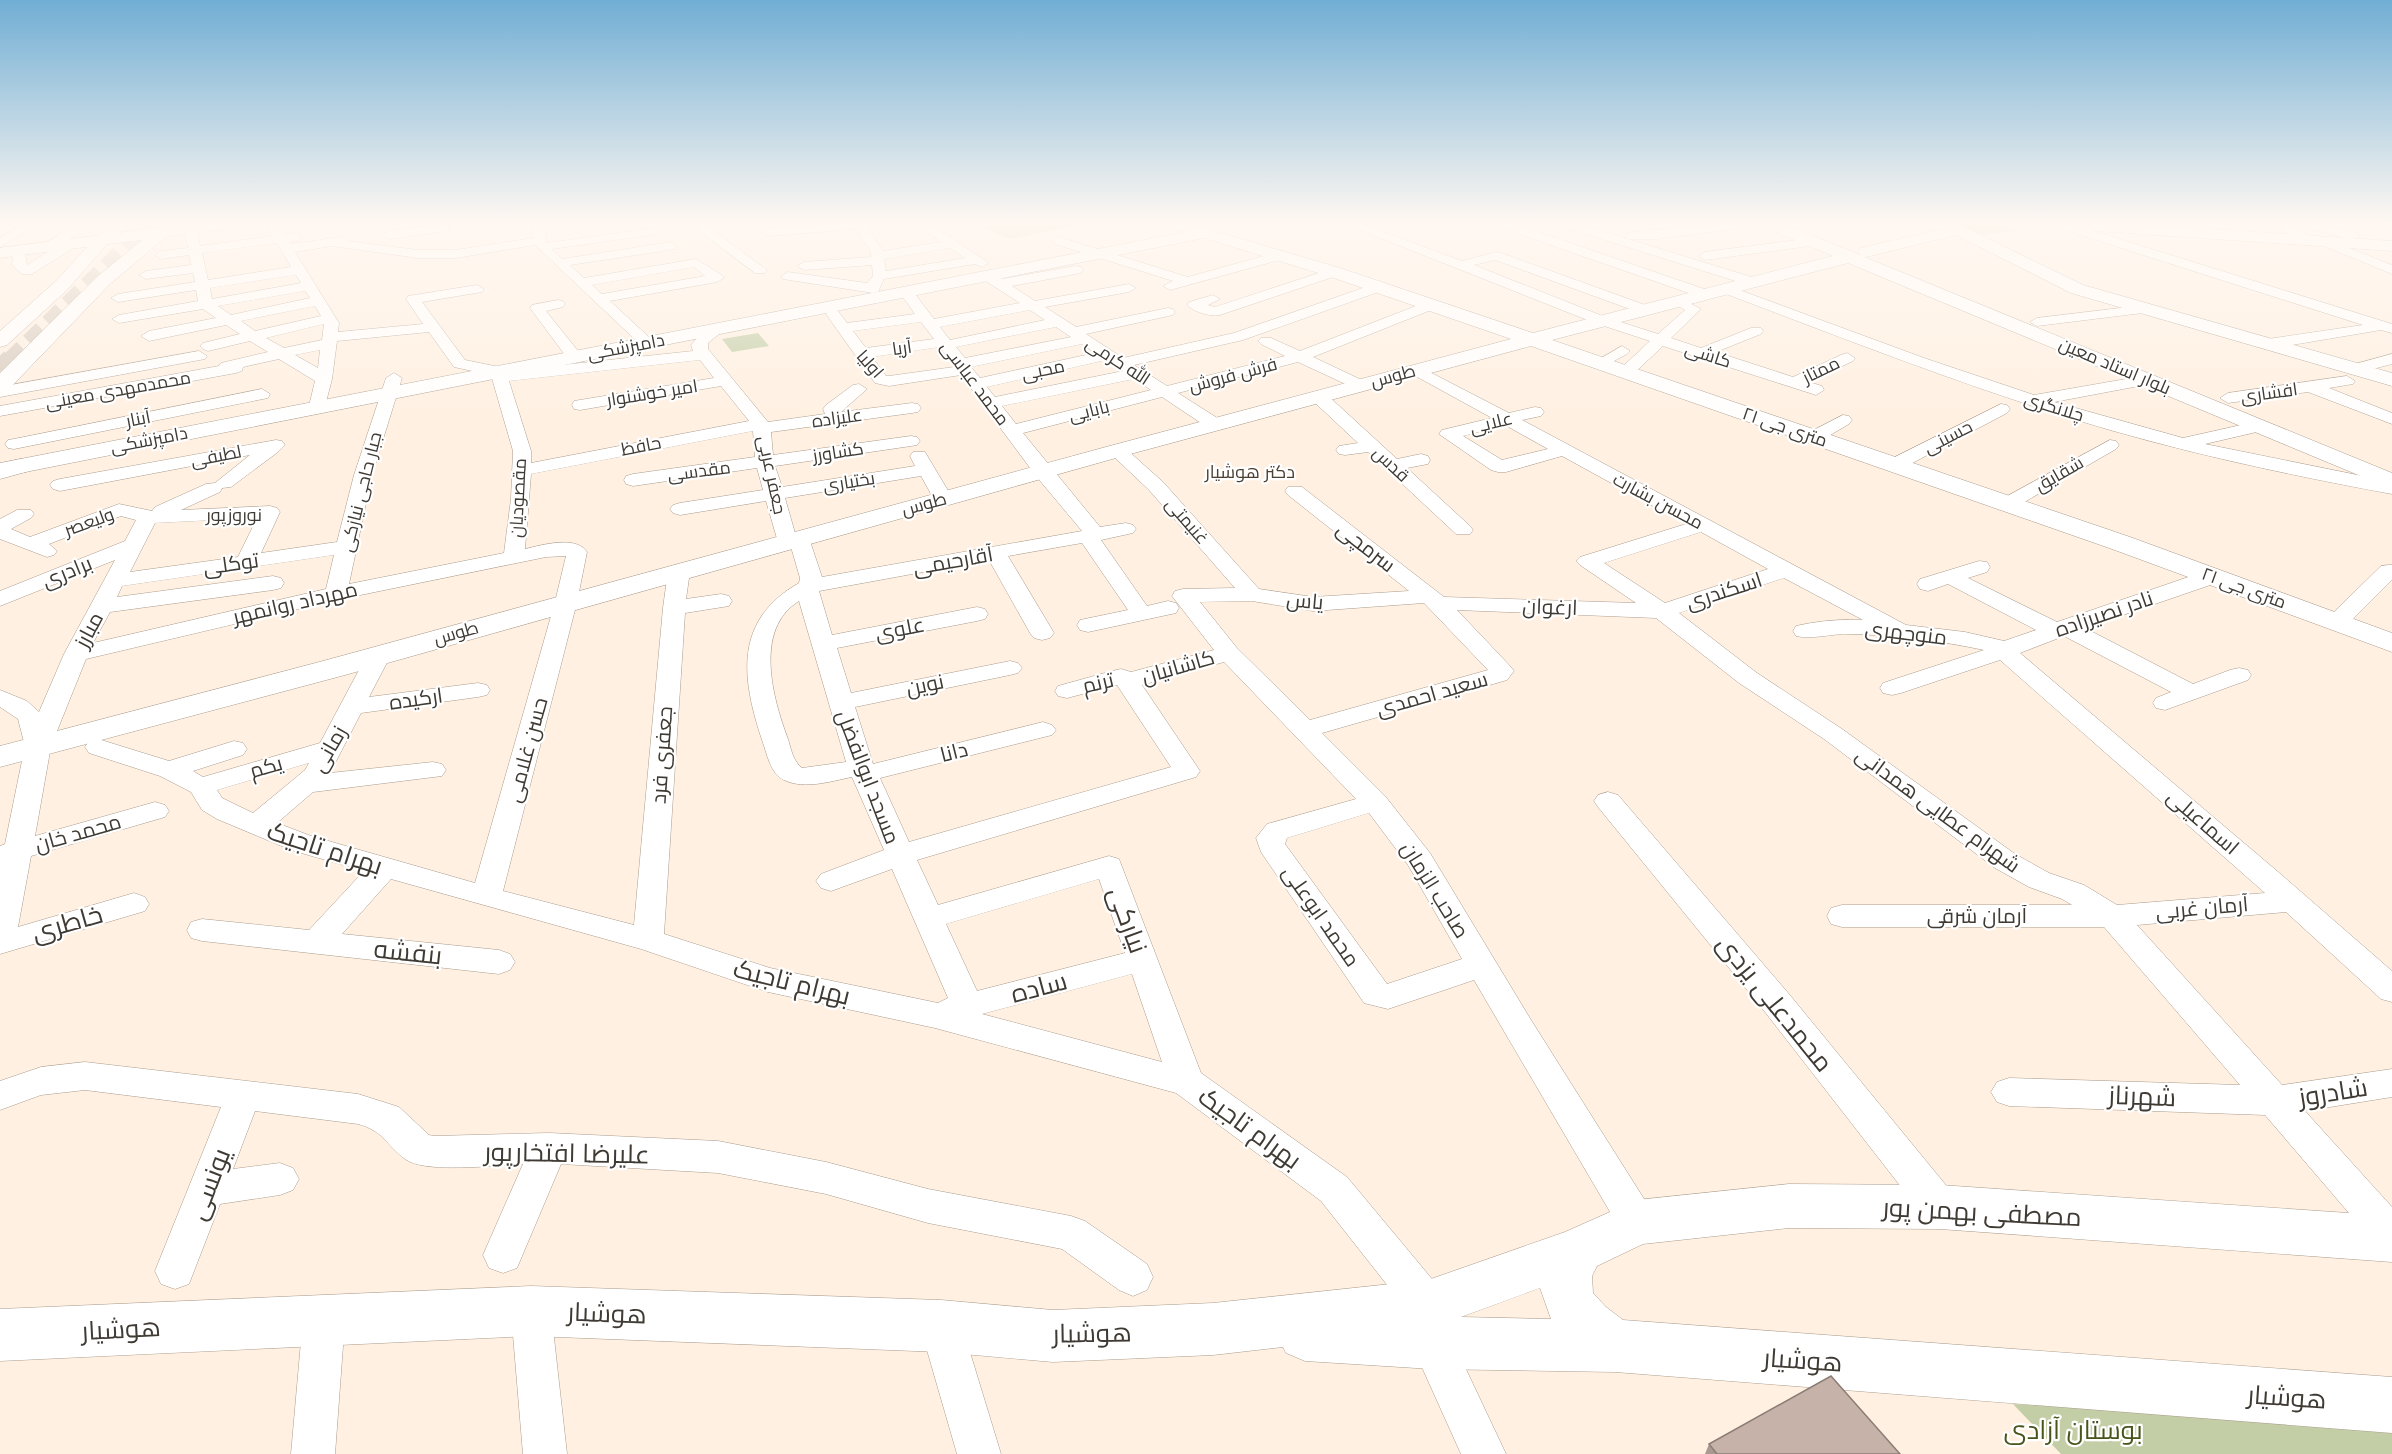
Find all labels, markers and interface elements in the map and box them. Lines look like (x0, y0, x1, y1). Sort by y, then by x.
street label: دامپزشکی (585, 329, 667, 366)
street label: الله کرمی (1082, 331, 1155, 390)
street label: بلوار استاد معین (2056, 333, 2174, 399)
street label: آریا (891, 336, 913, 360)
street label: محمد عباسی (936, 336, 1014, 430)
street label: کاشی (1682, 337, 1734, 373)
street label: اولیا (852, 345, 888, 383)
street label: ممتاز (1798, 352, 1843, 389)
street label: فرش فروش (1186, 353, 1280, 397)
street label: محبی (1019, 355, 1067, 385)
street label: طوس (1368, 359, 1418, 393)
street label: محمدمهدی معینی (44, 366, 192, 414)
street label: امیر خوشنوار (604, 375, 699, 411)
street label: افشاری (2239, 378, 2299, 408)
street label: چلانگری (2021, 388, 2086, 427)
street label: بابایی (1066, 395, 1112, 427)
street label: ۲۱ متری جی (1740, 402, 1830, 452)
street label: علیزاده (810, 404, 864, 432)
street label: آبنار (123, 406, 153, 432)
street label: علایی (1467, 407, 1515, 439)
street label: حسینی (1920, 415, 1976, 459)
street label: دامپزشکی (108, 422, 190, 459)
street label: جبار حاجی نیازکی (335, 430, 387, 554)
street label: حافظ (619, 431, 663, 460)
street label: جعفر عربی (753, 434, 791, 516)
street label: کشاورز (810, 437, 865, 467)
street label: لطیفی (189, 440, 243, 472)
street label: قدس (1368, 442, 1414, 486)
street label: شقایق (2031, 451, 2088, 498)
street label: مقدسی (666, 456, 732, 486)
street label: مقصودیان (505, 458, 531, 538)
district label: دکتر هوشیار (1204, 461, 1295, 483)
street label: بختیاری (821, 467, 877, 497)
street label: محسن بشارت (1609, 468, 1707, 534)
street label: طوس (899, 487, 949, 521)
street label: غنیمتی (1161, 493, 1213, 549)
street label: ولیعصر (60, 503, 117, 542)
street label: نوروزپور (205, 504, 262, 527)
street label: سرمچی (1331, 517, 1400, 579)
street label: آقارحیمی (911, 542, 995, 581)
street label: توکلی (202, 548, 261, 581)
street label: برادری (38, 551, 96, 594)
street label: ۲۱ متری جی (2199, 563, 2289, 613)
street label: اسکندری (1683, 567, 1765, 616)
street label: مهرداد روانمهر (229, 577, 360, 630)
street label: نادر نصیرزاده (2052, 586, 2156, 642)
street label: یاس (1285, 587, 1325, 616)
street label: ارغوان (1522, 594, 1578, 621)
street label: مبارز (69, 608, 108, 653)
street label: علوی (873, 612, 927, 647)
street label: طوس (431, 616, 481, 650)
street label: منوچهری (1863, 616, 1948, 652)
street label: کاشانیان (1139, 645, 1218, 690)
street label: سعید احمدی (1373, 667, 1491, 722)
street label: ترنم (1080, 668, 1117, 700)
street label: نوین (904, 669, 946, 702)
street label: ارکیده (388, 683, 444, 715)
street label: حسن غلامی (501, 695, 554, 805)
street label: جعفری فرد (647, 705, 678, 805)
street label: مسجد ابوالفضل (831, 707, 905, 848)
street label: زمانی (306, 722, 353, 777)
street label: دانا (938, 737, 970, 767)
street label: شهرام عطایی همدانی (1850, 742, 2025, 879)
street label: یکم (247, 751, 286, 785)
street label: اسماعیلی (2162, 784, 2244, 860)
street label: محمد خان (32, 809, 124, 858)
street label: بهرام تاجیک (263, 815, 386, 884)
street label: صاحب الزمان (1395, 837, 1474, 943)
street label: محمد ابوعلی (1277, 861, 1365, 972)
street label: نیارکی (1101, 883, 1154, 958)
street label: آرمان غربی (2155, 892, 2250, 925)
street label: خاطری (28, 899, 106, 947)
street label: آرمان شرقی (1927, 904, 2028, 929)
street label: محمدعلی یزدی (1710, 929, 1839, 1078)
street label: بنفشه (372, 933, 444, 971)
street label: بهرام تاجیک (730, 953, 854, 1014)
street label: ساده (1008, 965, 1070, 1009)
street label: شادروز (2294, 1072, 2370, 1113)
street label: شهرناز (2106, 1080, 2176, 1113)
street label: بهرام تاجیک (1191, 1081, 1307, 1178)
street label: علیرضا افتخارپور (482, 1137, 650, 1171)
street label: یونسی (182, 1144, 237, 1224)
street label: مصطفی بهمن پور (1880, 1192, 2082, 1234)
street label: هوشیار (565, 1297, 647, 1329)
street label: هوشیار (79, 1312, 161, 1346)
street label: هوشیار (1050, 1317, 1132, 1349)
street label: هوشیار (1760, 1342, 1844, 1378)
street label: هوشیار (2244, 1379, 2328, 1415)
park label: بوستان آزادی (2003, 1415, 2143, 1445)

